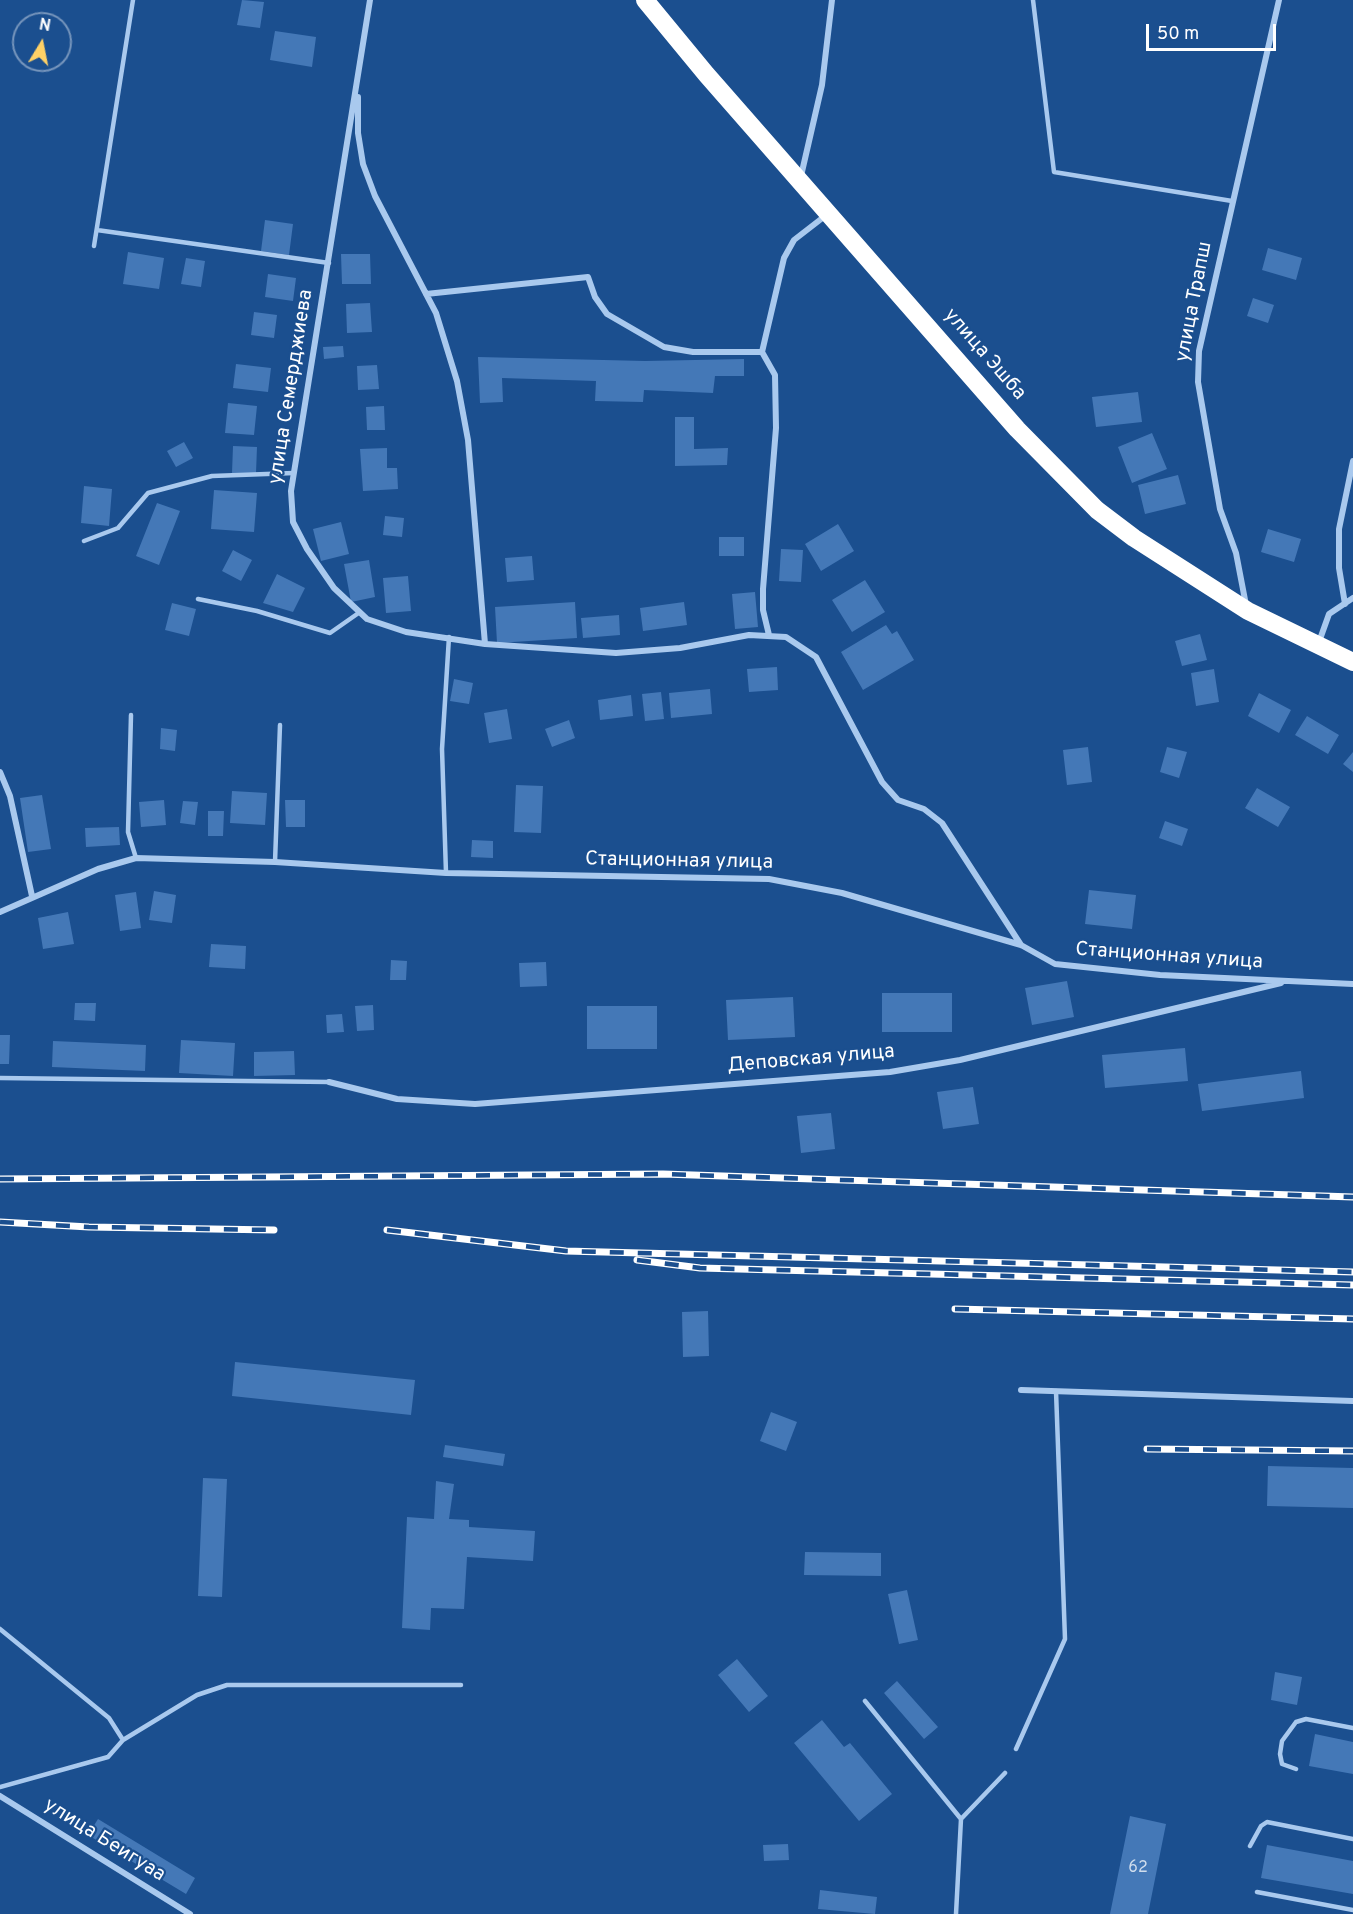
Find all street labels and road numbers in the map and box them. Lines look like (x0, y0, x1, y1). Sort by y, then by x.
street label: улица Трапш (1172, 240, 1218, 364)
street label: улица Семерджиева (265, 288, 319, 486)
street label: улица Эшба (938, 304, 1030, 406)
street label: Станционная улица (585, 848, 773, 876)
street label: Станционная улица (1074, 938, 1264, 976)
street label: Деповская улица (726, 1041, 896, 1079)
street label: улица Беигуаа (39, 1794, 169, 1888)

